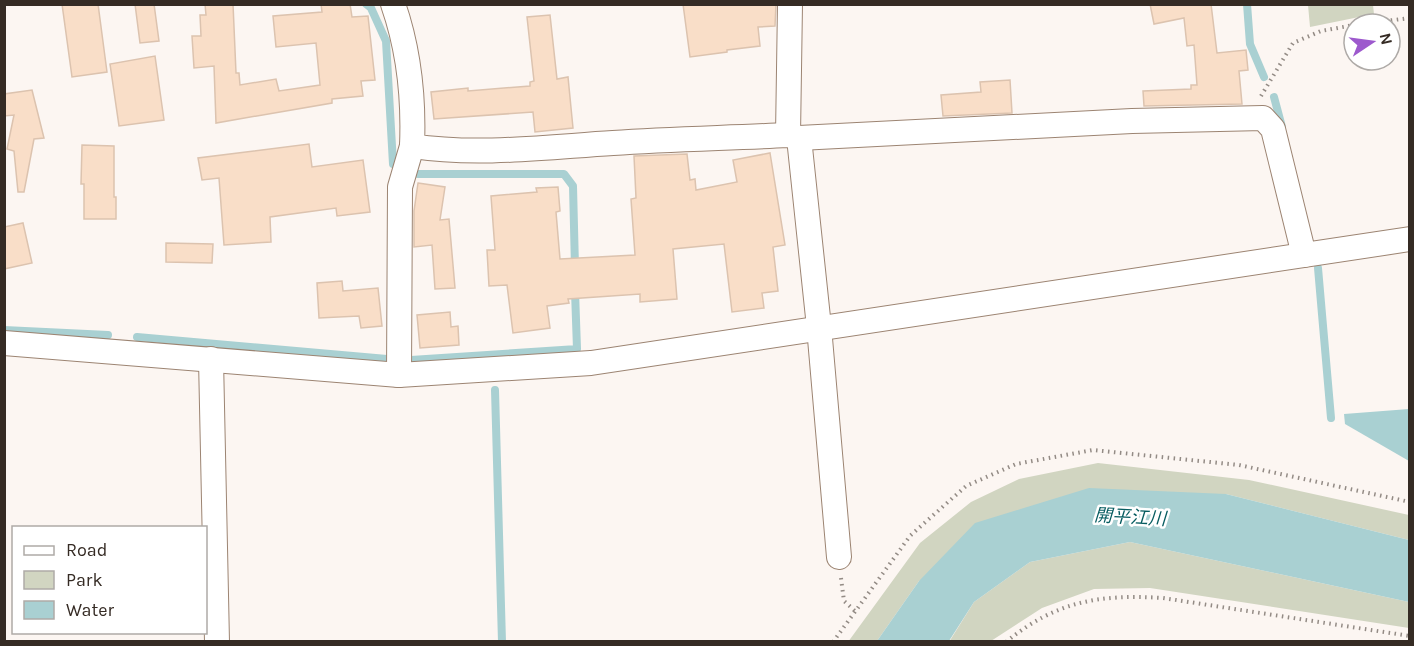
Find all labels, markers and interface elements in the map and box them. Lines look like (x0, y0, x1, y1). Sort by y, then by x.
north arrow (1342, 12, 1402, 72)
text: N (1376, 31, 1397, 46)
water label: 開平江川 (1093, 504, 1169, 530)
legend (12, 526, 207, 634)
text: Road (66, 539, 107, 561)
text: Park (66, 569, 103, 591)
text: Water (66, 599, 114, 621)

